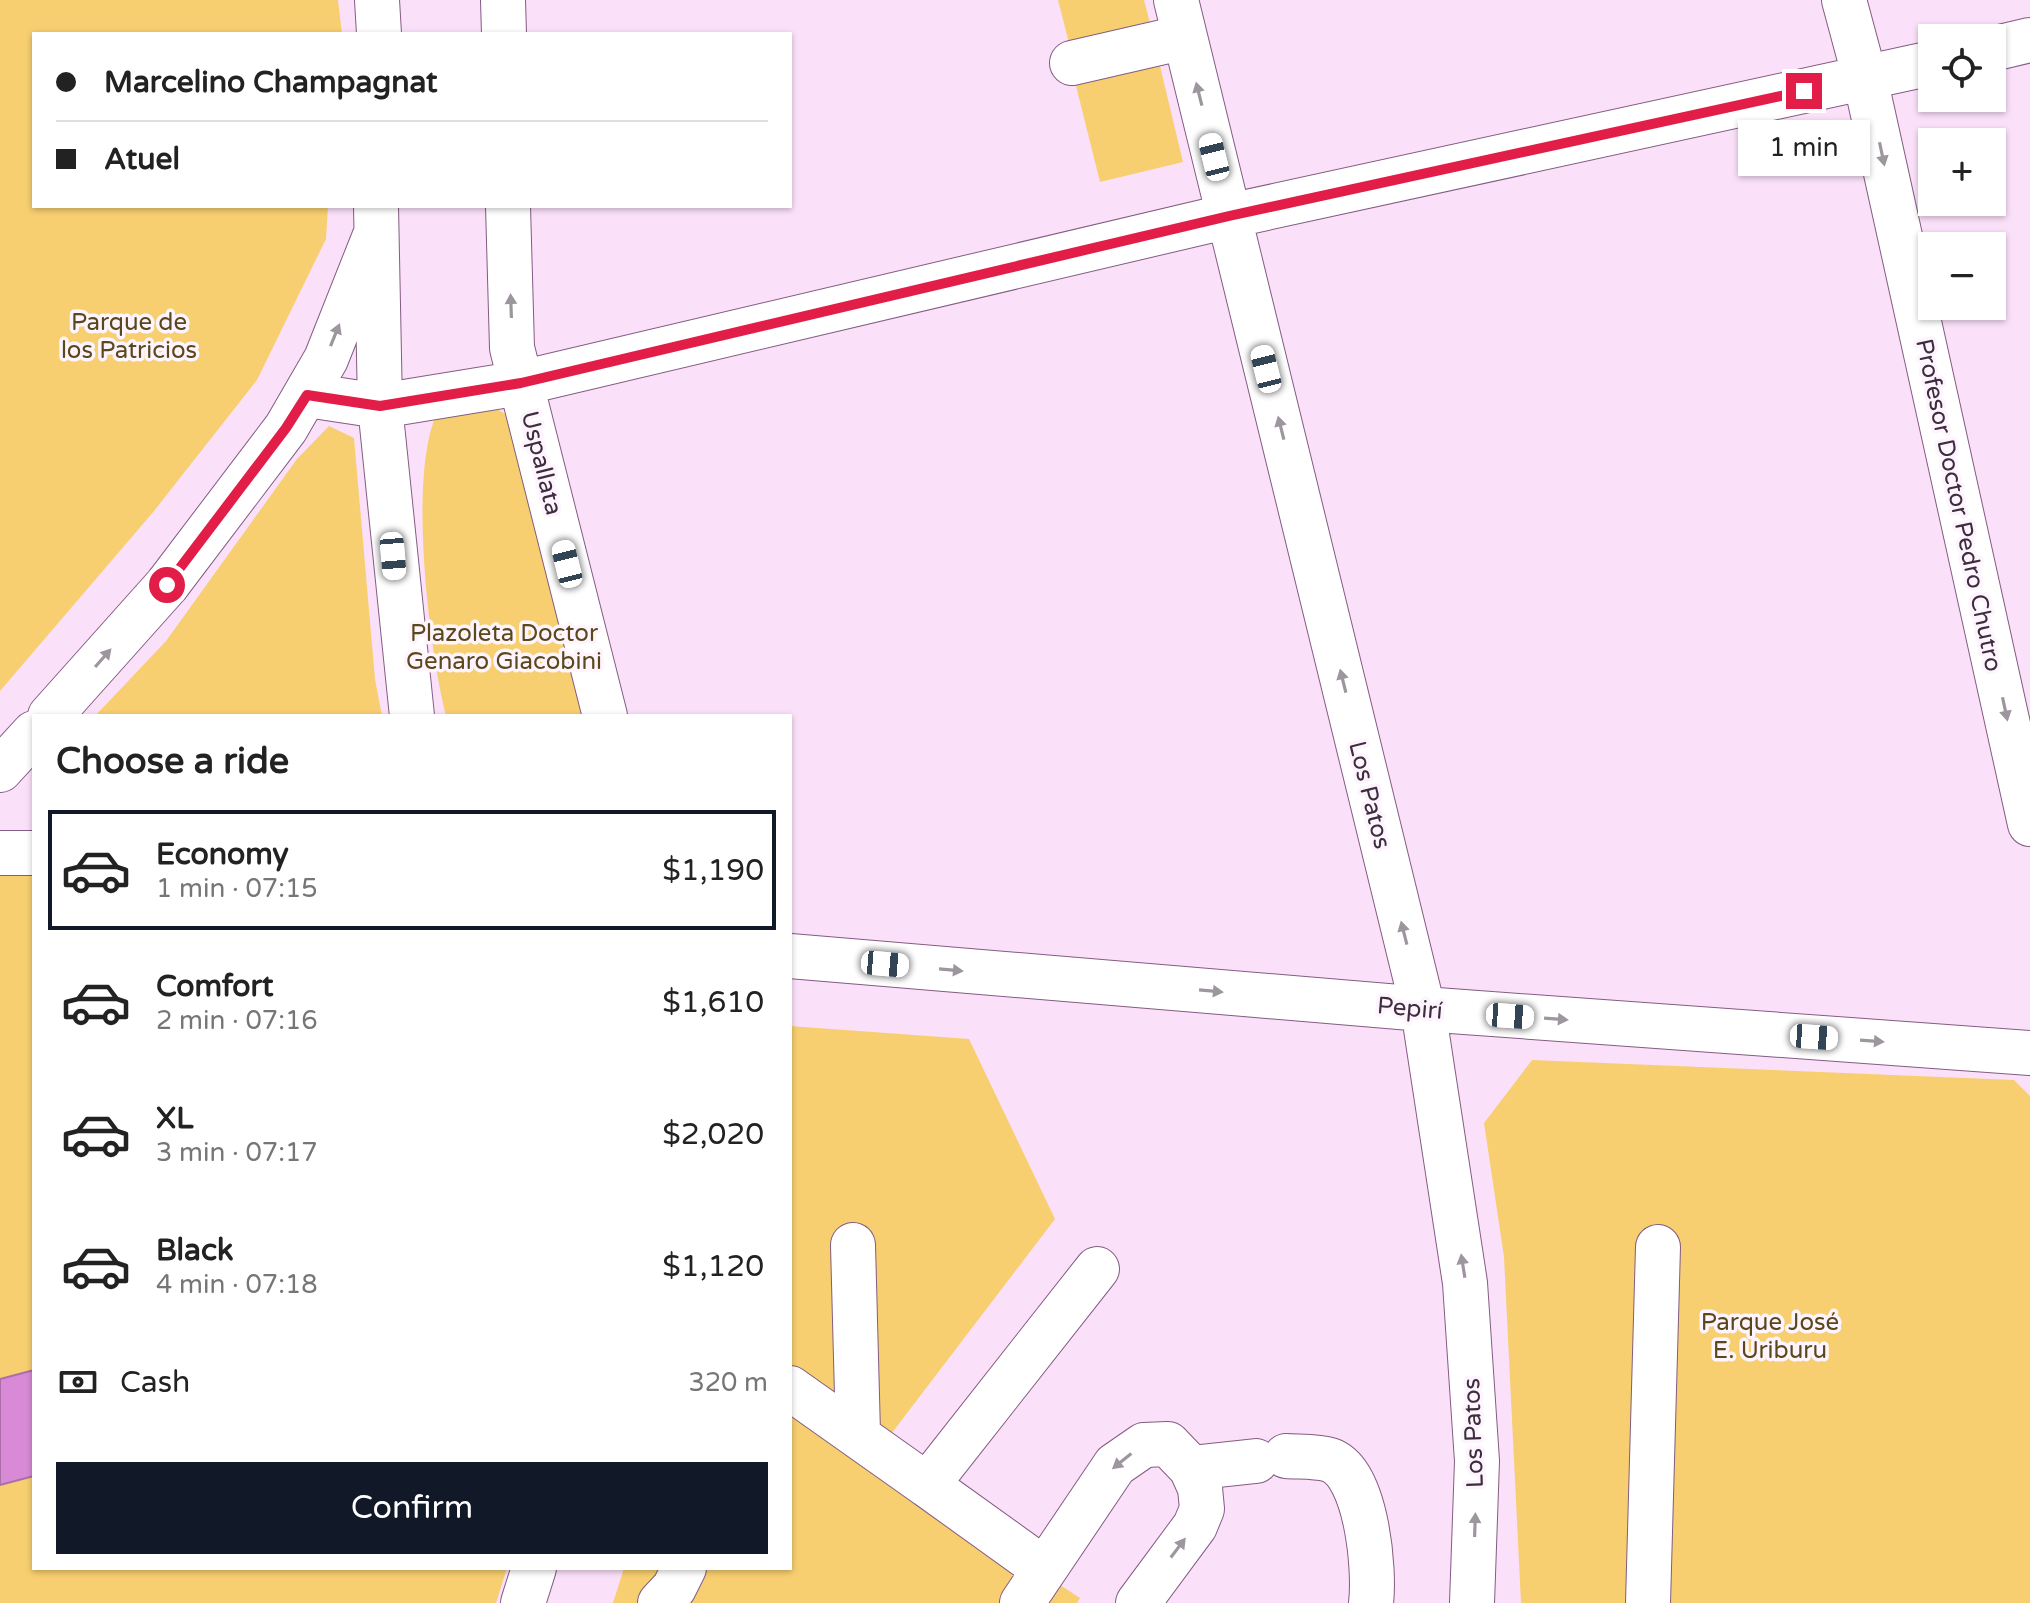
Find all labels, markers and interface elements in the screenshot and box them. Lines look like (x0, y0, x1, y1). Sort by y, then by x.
map controls (1918, 24, 2006, 320)
button: locate (1918, 24, 2006, 112)
text: Marcelino Champagnat (104, 64, 437, 101)
route end (1786, 73, 1822, 109)
one-way arrow (1192, 81, 1205, 106)
callout: 1 min (1738, 119, 1870, 175)
button: + (1918, 128, 2006, 216)
car (1197, 131, 1231, 183)
text: 1 min (1769, 132, 1839, 163)
text: Atuel (104, 141, 180, 178)
one-way arrow (1876, 142, 1889, 167)
button: − (1918, 232, 2006, 320)
one-way arrow (505, 293, 517, 318)
park label: Parque de los Patricios (61, 308, 197, 365)
one-way arrow (329, 323, 342, 347)
street label: Profesor Doctor Pedro Chutro (1909, 336, 2008, 674)
car (1249, 343, 1283, 395)
street label: Uspallata (515, 408, 568, 518)
one-way arrow (1274, 416, 1287, 441)
car (379, 531, 407, 581)
car (550, 538, 584, 590)
route start (149, 567, 185, 603)
park label: Plazoleta Doctor Genaro Giacobini (406, 619, 602, 676)
one-way arrow (94, 649, 111, 669)
one-way arrow (1336, 668, 1348, 693)
one-way arrow (1999, 697, 2011, 722)
street label: Los Patos (1342, 738, 1397, 852)
text: Choose a ride (56, 740, 289, 783)
icon: car (60, 834, 132, 906)
text: Economy (156, 836, 289, 873)
text: $1,190 (662, 852, 764, 889)
text: 1 min · 07:15 (156, 873, 318, 904)
one-way arrow (1398, 921, 1410, 946)
car (860, 950, 910, 978)
one-way arrow (939, 963, 964, 976)
icon: car (60, 966, 132, 1038)
text: Comfort (156, 968, 274, 1005)
text: $1,610 (662, 984, 764, 1021)
one-way arrow (1198, 985, 1223, 998)
street label: Pepirí (1376, 991, 1444, 1026)
car (1485, 1002, 1535, 1030)
text: 2 min · 07:16 (156, 1005, 318, 1036)
one-way arrow (1544, 1013, 1569, 1026)
car (1789, 1023, 1839, 1051)
one-way arrow (1860, 1035, 1885, 1048)
icon: car (60, 1098, 132, 1170)
text: XL (156, 1100, 193, 1137)
text: $2,020 (662, 1116, 764, 1153)
text: 3 min · 07:17 (156, 1137, 318, 1168)
icon: car (60, 1230, 132, 1302)
text: Black (156, 1232, 233, 1269)
text: $1,120 (662, 1248, 764, 1285)
one-way arrow (1456, 1253, 1468, 1278)
text: 4 min · 07:18 (156, 1269, 318, 1300)
park label: Parque José E. Uriburu (1701, 1308, 1839, 1365)
icon: cash (56, 1360, 100, 1404)
text: Cash (120, 1364, 190, 1401)
text: 320 m (688, 1367, 768, 1398)
street label: Los Patos (1457, 1378, 1490, 1488)
one-way arrow (1112, 1453, 1132, 1469)
button: Confirm (56, 1462, 768, 1554)
one-way arrow (1468, 1512, 1481, 1537)
one-way arrow (1170, 1538, 1186, 1559)

